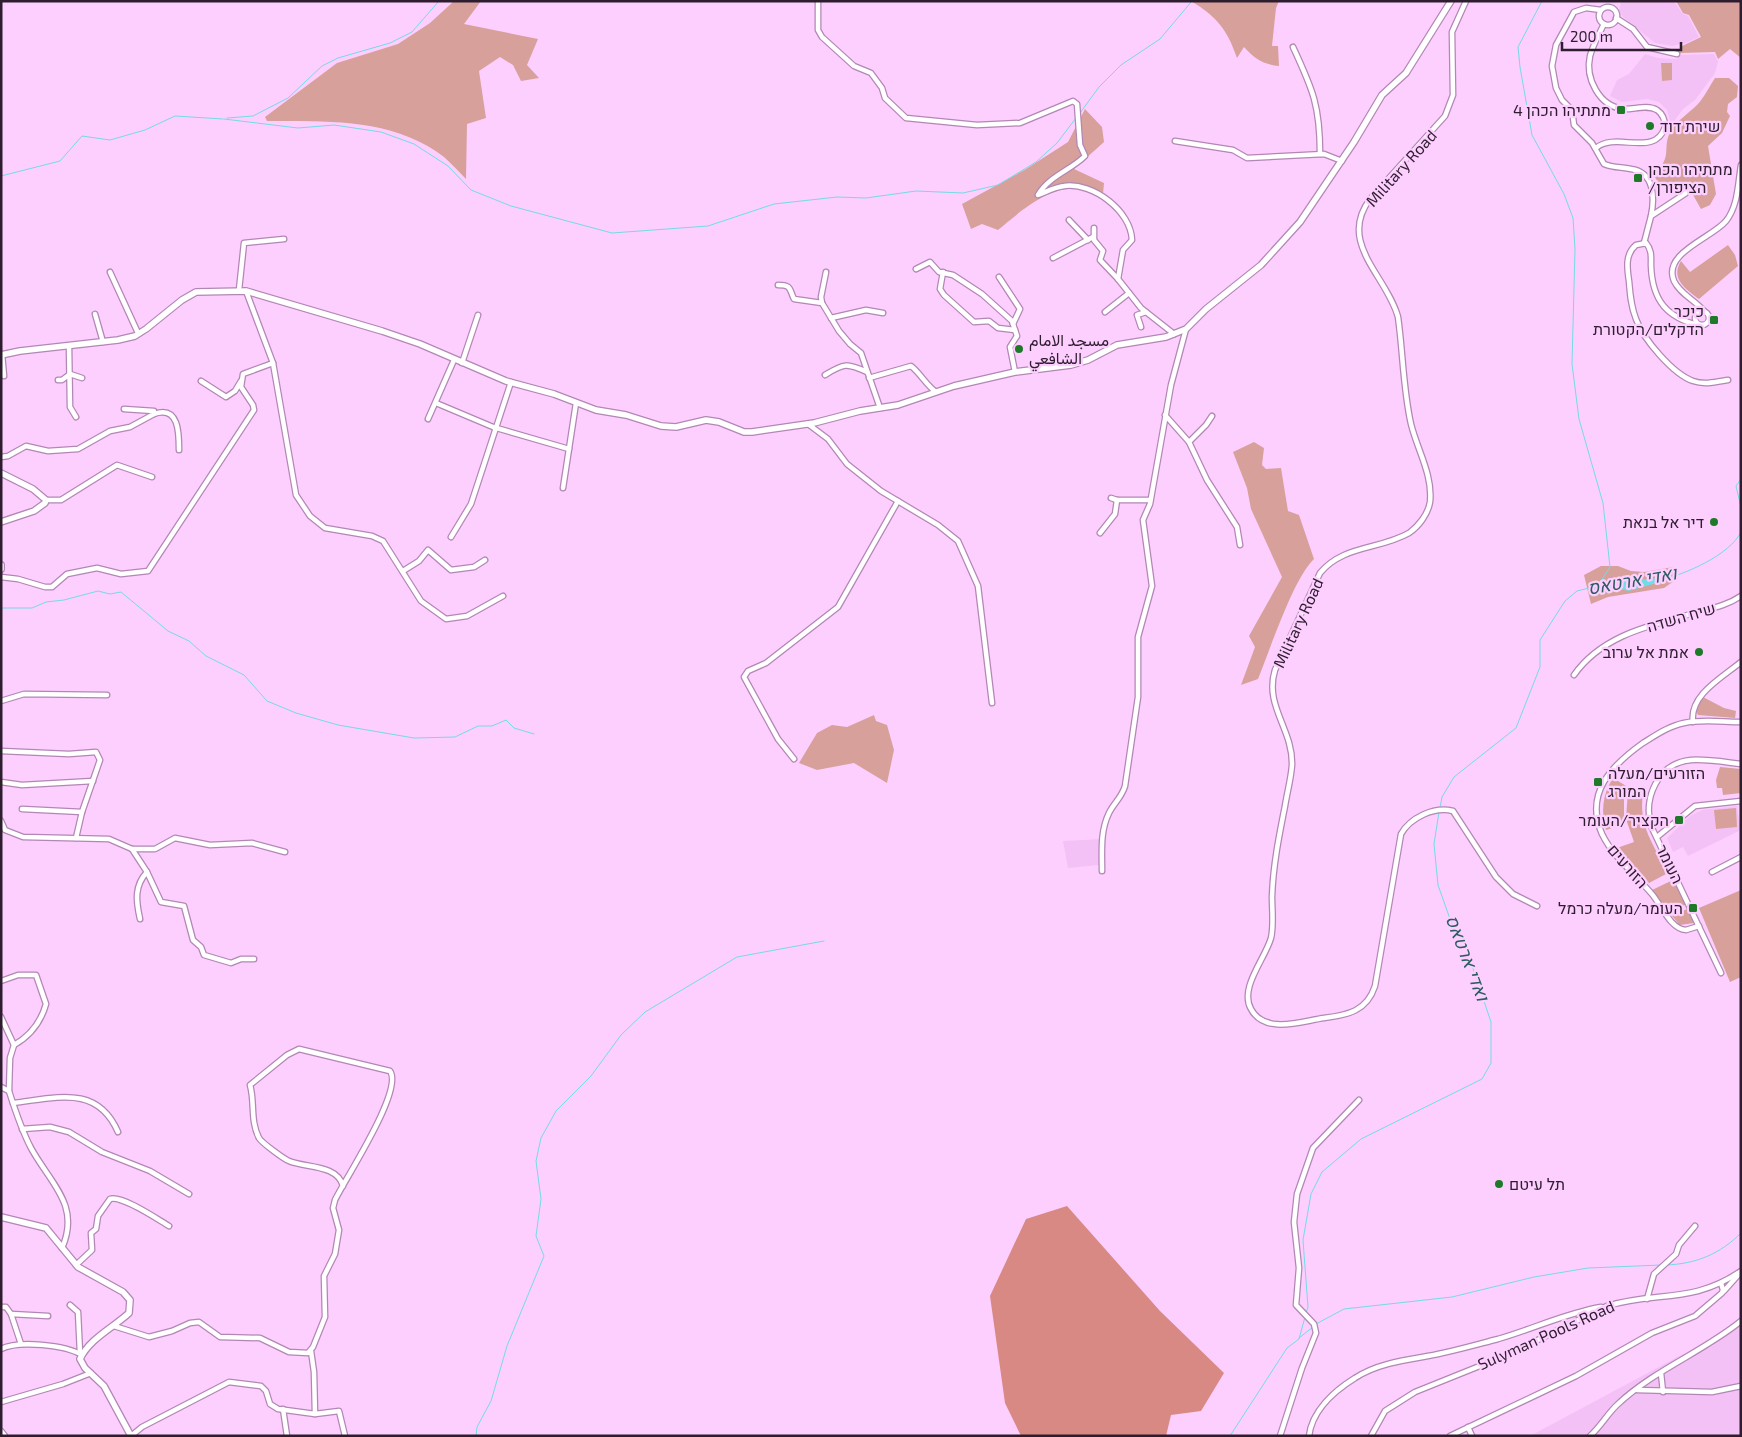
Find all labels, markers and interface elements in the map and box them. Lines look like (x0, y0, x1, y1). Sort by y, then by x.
scale bar (1562, 20, 1681, 52)
text: 200 m (1570, 27, 1613, 45)
place label: מתתיהו הכהן 4 (1513, 100, 1611, 119)
marker: מתתיהו הכהן 4 (1615, 104, 1627, 116)
place label: שירת דוד (1660, 116, 1720, 135)
marker: שירת דוד (1644, 120, 1656, 132)
street label: Military Road (1361, 125, 1440, 210)
place label: מתתיהו הכהן /הציפורן (1648, 159, 1733, 196)
marker: מתתיהו הכהן /הציפורן (1632, 172, 1644, 184)
place label: כיכר הדקלים/הקטורת (1593, 301, 1704, 338)
marker: כיכר הדקלים/הקטורת (1708, 314, 1720, 326)
place label: مسجد الامام الشافعي (1029, 330, 1109, 372)
marker: مسجد الامام الشافعي (1013, 343, 1025, 355)
place label: דיר אל בנאת (1623, 512, 1704, 531)
marker: דיר אל בנאת (1708, 516, 1720, 528)
water label: ואדי ארטאס (1586, 561, 1680, 599)
street label: Military Road (1269, 575, 1327, 671)
street label: שיח השדה (1644, 598, 1717, 635)
place label: אמת אל ערוב (1603, 642, 1689, 661)
marker: אמת אל ערוב (1693, 646, 1705, 658)
place label: הזורעים/מעלה המורג (1608, 763, 1705, 800)
marker: הזורעים/מעלה המורג (1592, 776, 1604, 788)
place label: הקציר/העומר (1579, 810, 1669, 829)
marker: הקציר/העומר (1673, 814, 1685, 826)
street label: הזורעים (1604, 840, 1653, 891)
street label: העומר (1653, 841, 1688, 887)
place label: העומר/מעלה כרמל (1558, 898, 1683, 917)
marker: העומר/מעלה כרמל (1687, 902, 1699, 914)
water label: ואדי ארטאס (1442, 912, 1495, 1005)
place label: תל עיטם (1509, 1174, 1565, 1193)
marker: תל עיטם (1493, 1178, 1505, 1190)
street label: Sulyman Pools Road (1475, 1296, 1617, 1373)

